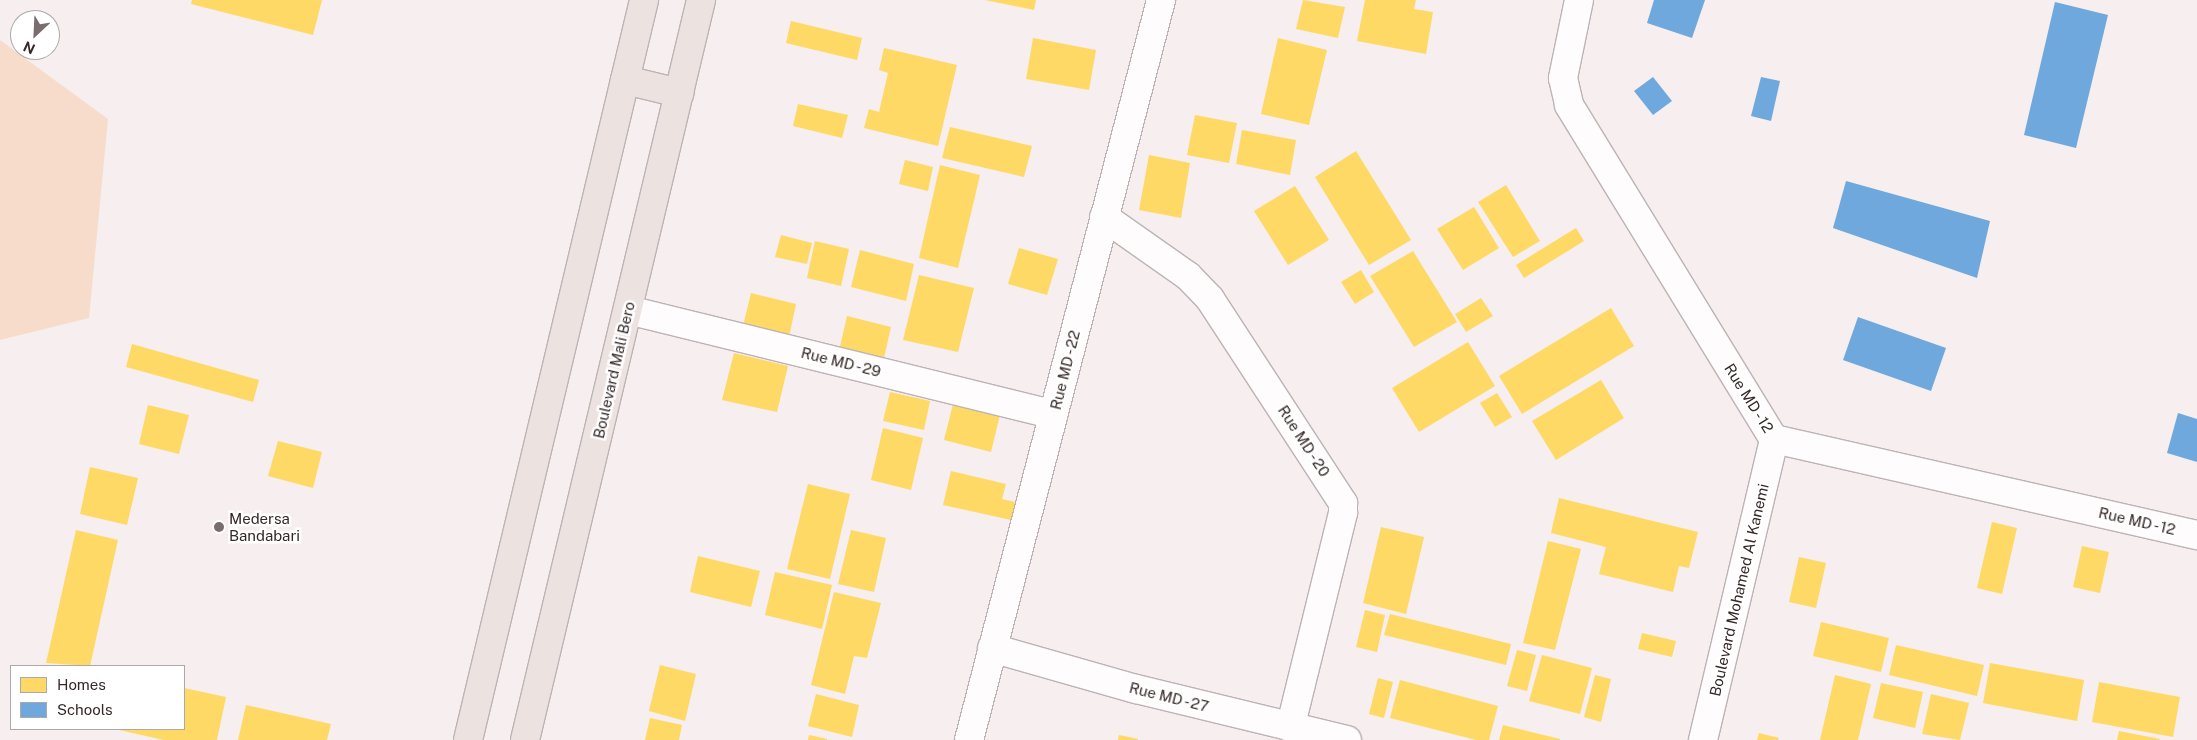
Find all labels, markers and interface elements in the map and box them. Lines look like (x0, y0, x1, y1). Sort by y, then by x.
north arrow (10, 10, 60, 60)
text: N (21, 38, 37, 57)
street label: Boulevard Mali Bero (589, 300, 639, 440)
street label: Rue MD - 22 (1046, 326, 1084, 414)
street label: Rue MD - 29 (797, 343, 885, 381)
street label: Rue MD - 12 (1719, 358, 1779, 438)
street label: Rue MD - 20 (1273, 400, 1335, 482)
street label: Boulevard Mohamed Al Kanemi (1706, 482, 1772, 698)
street label: Rue MD - 12 (2095, 503, 2179, 539)
place label: Medersa Bandabari (229, 509, 300, 544)
marker: Medersa Bandabari (213, 521, 225, 533)
legend (10, 665, 185, 730)
text: Homes (57, 676, 106, 693)
street label: Rue MD - 27 (1125, 678, 1213, 716)
text: Schools (57, 701, 113, 718)

